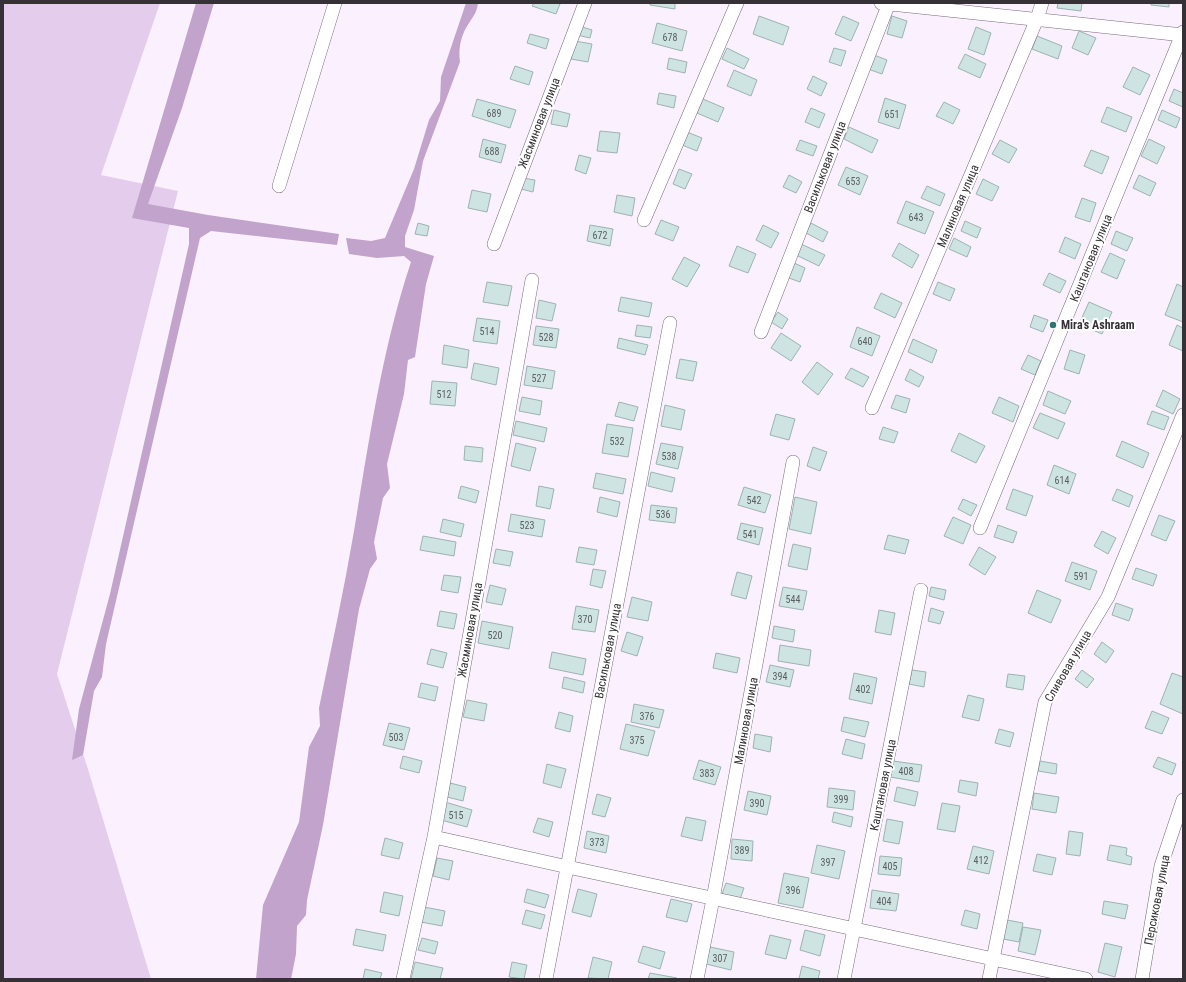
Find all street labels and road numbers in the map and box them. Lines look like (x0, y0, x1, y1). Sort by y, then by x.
street label: Жасминовая улица (515, 75, 563, 170)
street label: Васильковая улица (801, 119, 849, 215)
street label: Малиновая улица (934, 162, 982, 249)
street label: Каштановая улица (1067, 212, 1115, 304)
street label: Жасминовая улица (455, 581, 485, 679)
street label: Васильковая улица (592, 602, 624, 700)
street label: Сливовая улица (1042, 627, 1094, 704)
street label: Малиновая улица (731, 676, 761, 766)
street label: Каштановая улица (867, 738, 899, 832)
street label: Персиковая улица (1141, 853, 1173, 946)

